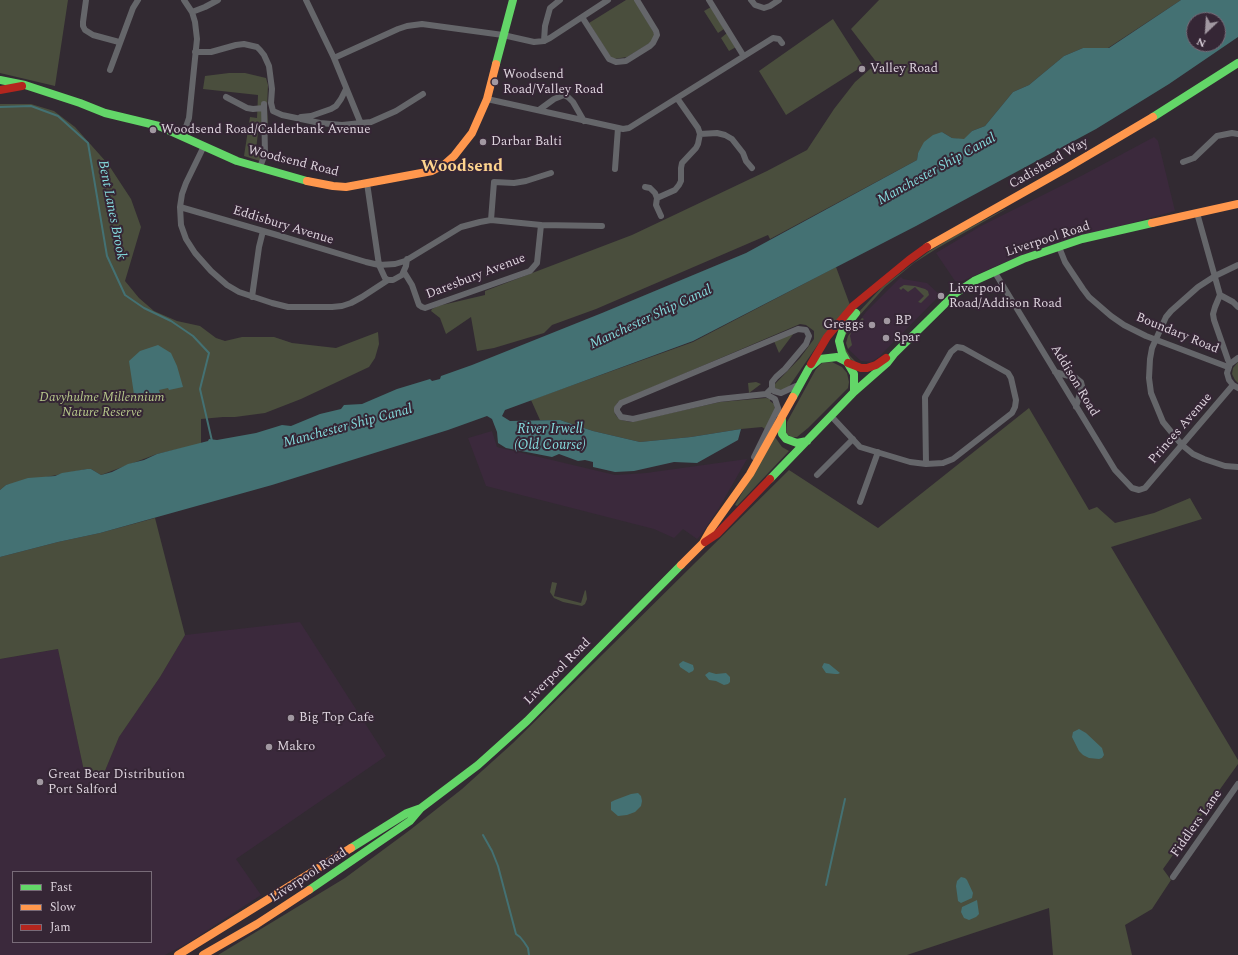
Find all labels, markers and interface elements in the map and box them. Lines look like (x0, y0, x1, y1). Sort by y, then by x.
north arrow (1186, 12, 1226, 52)
text: N (1193, 33, 1209, 52)
place label: Valley Road (870, 61, 938, 77)
marker: Valley Road (857, 64, 867, 74)
place label: Woodsend Road/Valley Road (503, 67, 604, 98)
marker: Woodsend Road/Valley Road (490, 77, 500, 87)
place label: Woodsend Road/Calderbank Avenue (161, 122, 370, 138)
marker: Woodsend Road/Calderbank Avenue (148, 125, 158, 135)
water label: Manchester Ship Canal (875, 130, 999, 210)
place label: Darbar Balti (491, 134, 562, 150)
street label: Cadishead Way (1007, 135, 1091, 193)
marker: Darbar Balti (478, 137, 488, 147)
street label: Woodsend Road (246, 143, 340, 181)
district label: Woodsend (421, 158, 503, 178)
water label: Bent Lanes Brook (93, 159, 129, 261)
street label: Eddisbury Avenue (231, 203, 335, 249)
street label: Liverpool Road (1004, 219, 1092, 261)
street label: Daresbury Avenue (424, 251, 528, 303)
place label: Liverpool Road/Addison Road (949, 281, 1062, 312)
water label: Manchester Ship Canal (587, 282, 715, 354)
marker: Liverpool Road/Addison Road (936, 291, 946, 301)
street label: Boundary Road (1133, 310, 1221, 358)
place label: BP (895, 313, 912, 329)
marker: BP (882, 316, 892, 326)
place label: Greggs (823, 317, 864, 333)
marker: Greggs (867, 320, 877, 330)
place label: Spar (894, 330, 920, 346)
marker: Spar (881, 333, 891, 343)
street label: Addison Road (1046, 342, 1102, 420)
park label: Davyhulme Millennium Nature Reserve (39, 390, 165, 421)
street label: Princes Avenue (1146, 390, 1216, 468)
water label: Manchester Ship Canal (282, 402, 414, 452)
water label: River Irwell (Old Course) (514, 422, 586, 454)
street label: Liverpool Road (521, 635, 595, 709)
place label: Big Top Cafe (299, 710, 374, 726)
marker: Big Top Cafe (286, 713, 296, 723)
place label: Makro (277, 739, 315, 755)
marker: Makro (264, 742, 274, 752)
place label: Great Bear Distribution Port Salford (48, 767, 185, 798)
marker: Great Bear Distribution Port Salford (35, 777, 45, 787)
street label: Fiddlers Lane (1168, 787, 1226, 861)
street label: Liverpool Road (268, 846, 350, 906)
legend (12, 871, 152, 943)
text: Fast (50, 878, 72, 897)
text: Slow (50, 898, 75, 917)
text: Jam (50, 918, 71, 937)

